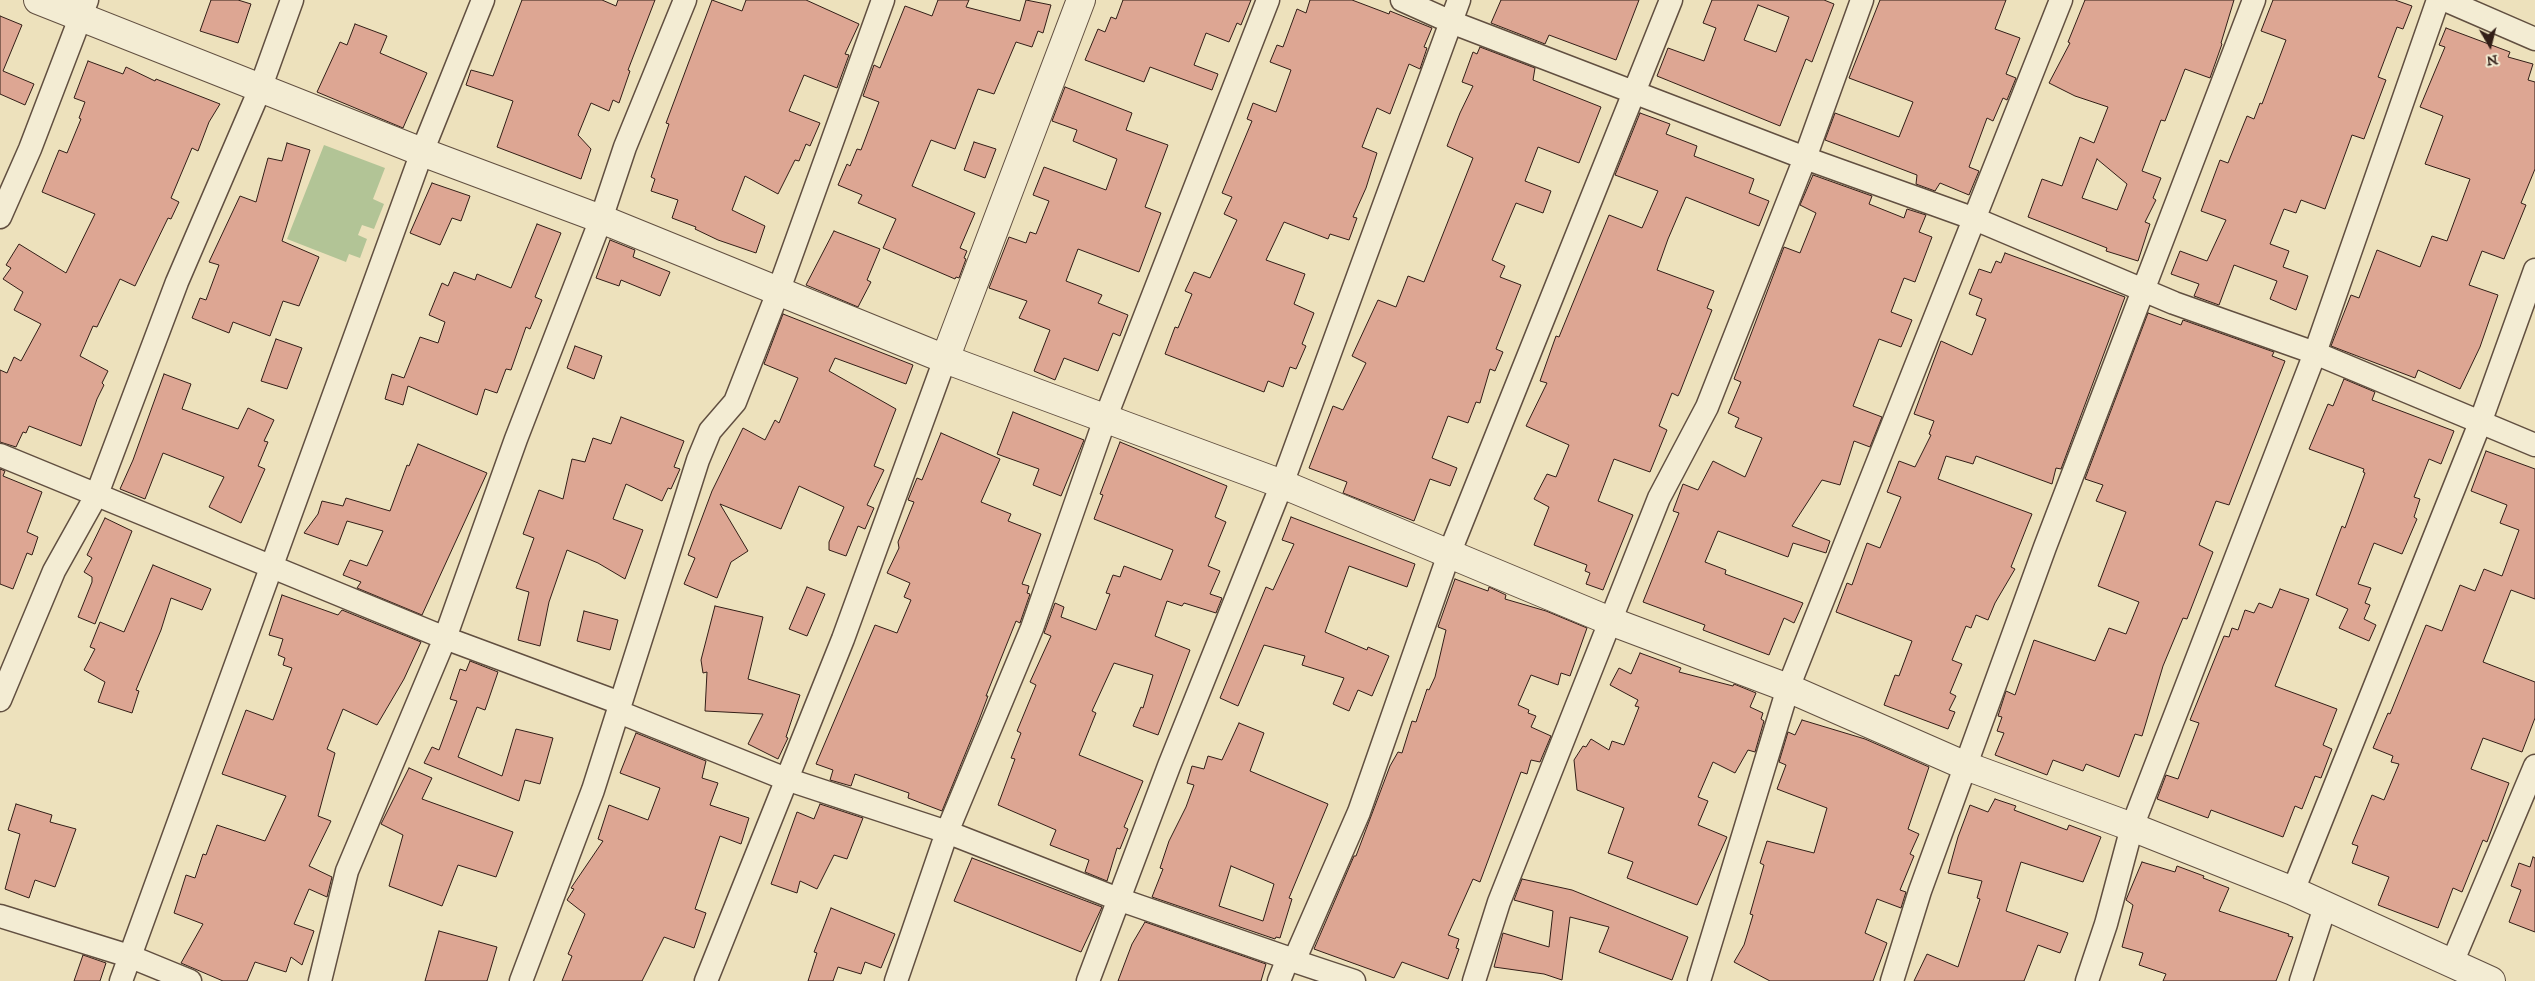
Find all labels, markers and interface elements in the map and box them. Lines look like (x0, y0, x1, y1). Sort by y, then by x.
north arrow (2465, 20, 2515, 70)
text: N (2485, 50, 2499, 70)

